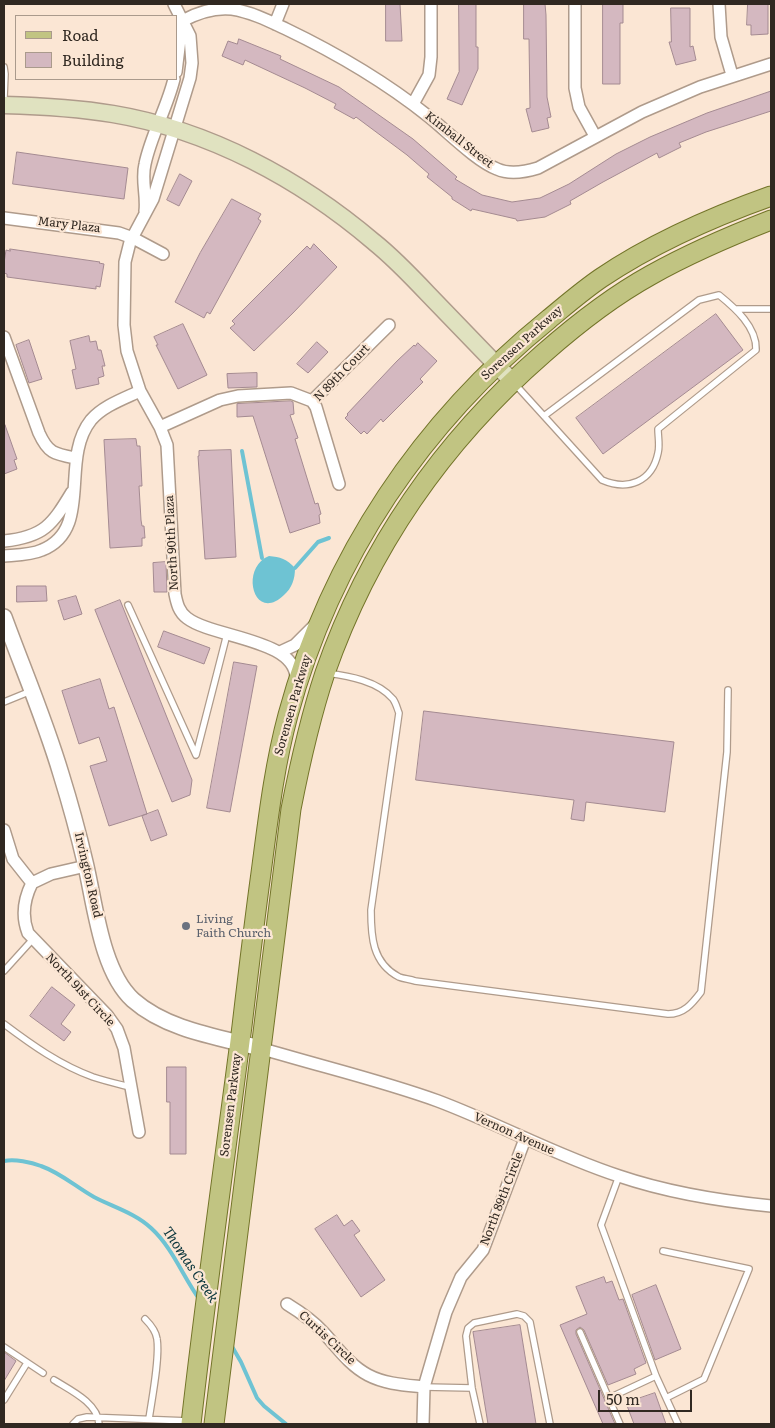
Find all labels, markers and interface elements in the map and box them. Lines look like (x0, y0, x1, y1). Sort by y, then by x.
legend (15, 15, 178, 80)
text: Road (62, 23, 98, 46)
text: Building (62, 48, 124, 71)
street label: Kimball Street (422, 109, 496, 171)
street label: Mary Plaza (37, 214, 101, 236)
street label: Sorensen Parkway (478, 303, 566, 383)
street label: N 89th Court (311, 341, 373, 405)
street label: North 90th Plaza (162, 495, 182, 591)
street label: Sorensen Parkway (272, 653, 314, 757)
street label: Irvington Road (71, 831, 105, 919)
place label: Living Faith Church (196, 912, 271, 940)
marker: Living Faith Church (180, 920, 192, 932)
street label: North 91st Circle (42, 950, 118, 1030)
street label: Sorensen Parkway (217, 1052, 245, 1158)
street label: Vernon Avenue (471, 1110, 557, 1158)
street label: North 89th Circle (477, 1150, 527, 1248)
water label: Thomas Creek (159, 1224, 221, 1306)
street label: Curtis Circle (296, 1308, 358, 1368)
scale bar (600, 1380, 694, 1412)
text: 50 m (606, 1387, 640, 1410)

